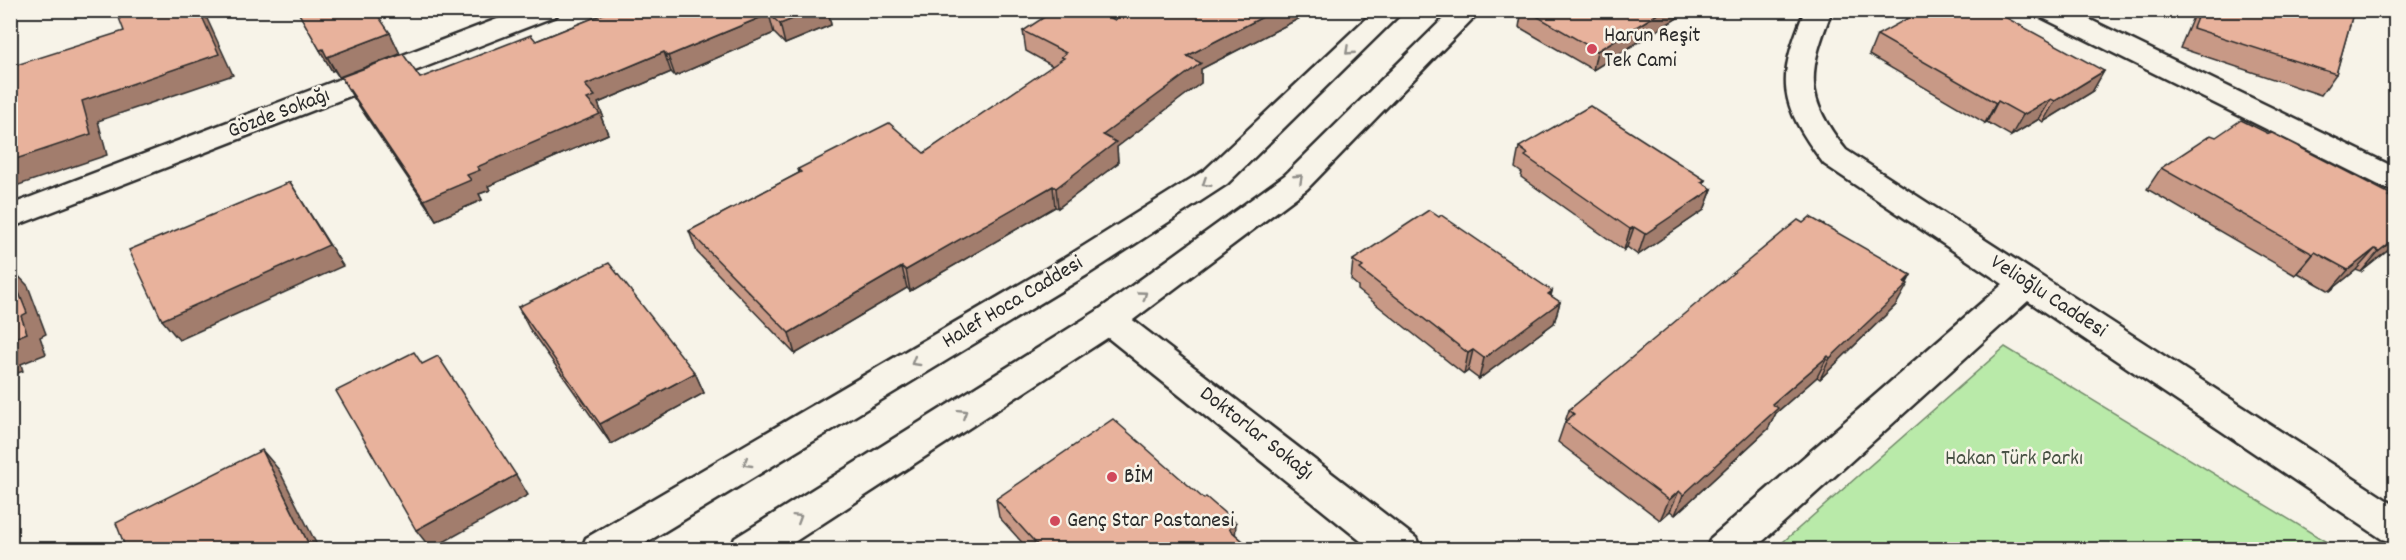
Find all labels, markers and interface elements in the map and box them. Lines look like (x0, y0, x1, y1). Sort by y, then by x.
place label: Harun Reşit Tek Cami (1604, 21, 1700, 77)
marker: Harun Reşit Tek Cami (1585, 42, 1599, 56)
one-way arrow (1345, 44, 1355, 55)
street label: Gözde Sokağı (224, 80, 334, 148)
one-way arrow (1293, 174, 1303, 185)
one-way arrow (1202, 176, 1212, 188)
street label: Velioğlu Caddesi (1984, 248, 2112, 346)
street label: Halef Hoca Caddesi (937, 249, 1089, 357)
one-way arrow (1137, 291, 1148, 302)
one-way arrow (911, 355, 921, 367)
street label: Doktorlar Sokağı (1192, 379, 1320, 489)
one-way arrow (957, 409, 967, 421)
park label: Hakan Türk Parkı (1945, 444, 2083, 475)
one-way arrow (743, 455, 753, 467)
place label: BİM (1124, 462, 1153, 493)
marker: BİM (1105, 470, 1119, 484)
place label: Genç Star Pastanesi (1067, 506, 1234, 537)
one-way arrow (791, 514, 802, 525)
marker: Genç Star Pastanesi (1048, 514, 1062, 528)

